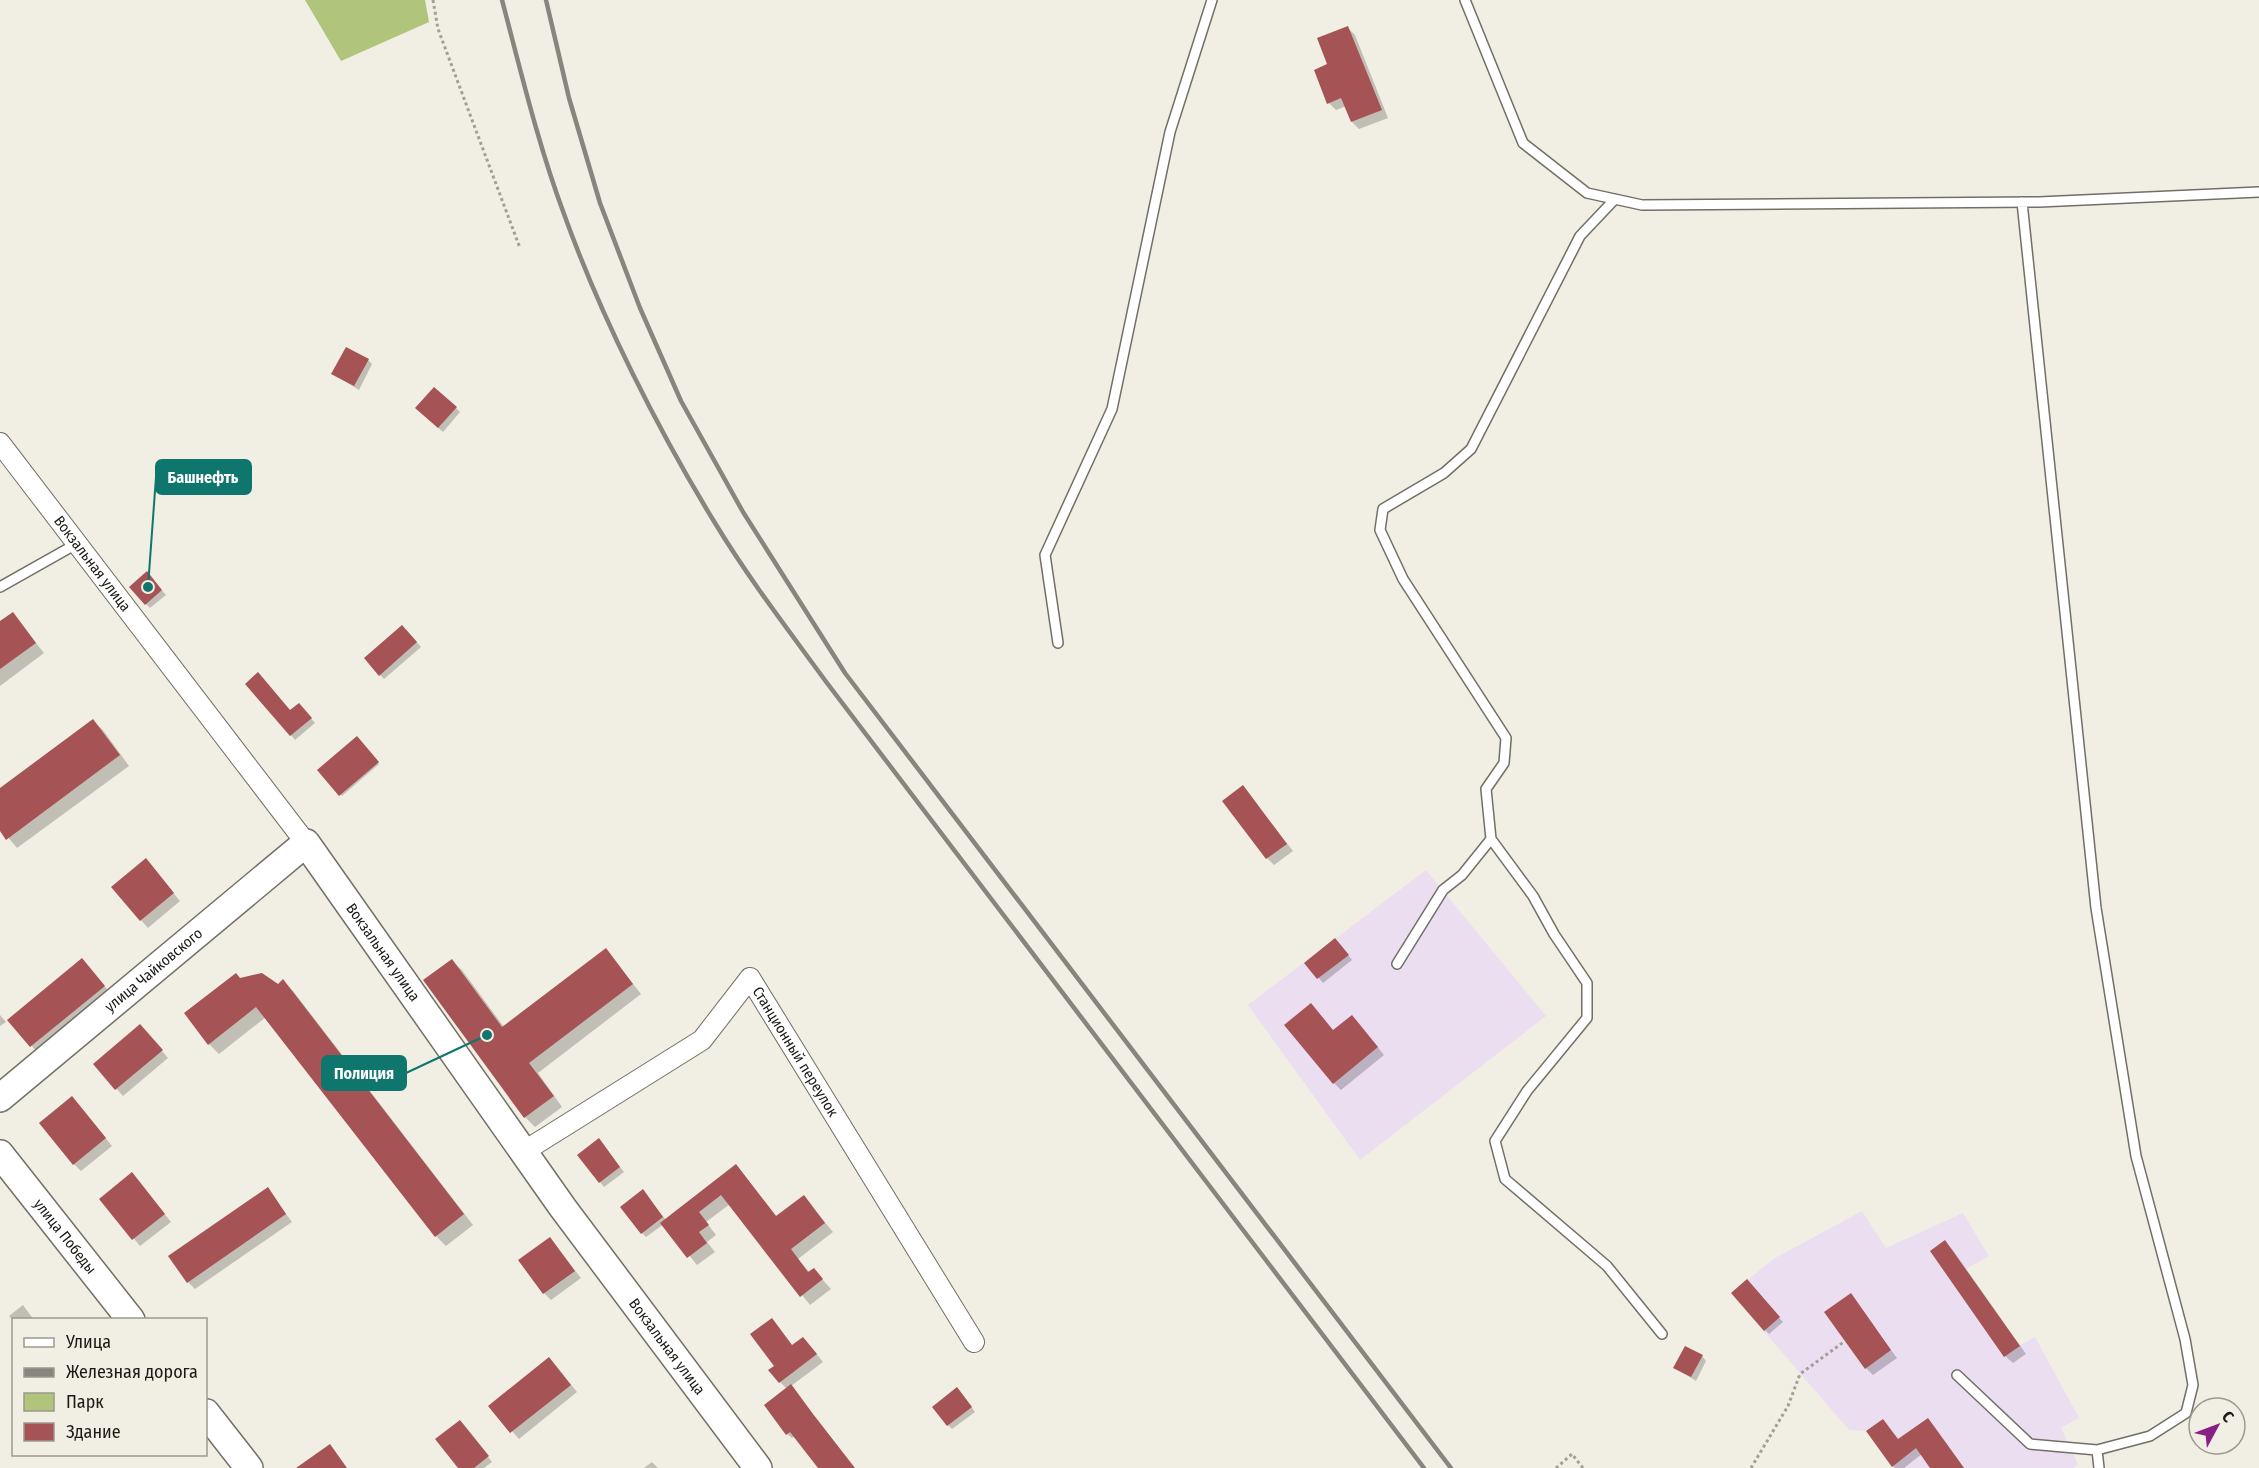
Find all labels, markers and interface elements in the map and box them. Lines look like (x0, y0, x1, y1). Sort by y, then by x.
callout: Башнефть (156, 460, 251, 494)
text: Башнефть (168, 468, 239, 487)
street label: Вокзальная улица (50, 512, 135, 615)
street label: Вокзальная улица (342, 900, 424, 1005)
street label: улица Чайковского (101, 924, 206, 1016)
street label: Станционный переулок (749, 983, 842, 1120)
callout: Полиция (322, 1056, 406, 1090)
text: Полиция (334, 1064, 394, 1083)
street label: улица Победы (30, 1195, 100, 1278)
street label: Вокзальная улица (625, 1295, 709, 1398)
legend (12, 1318, 207, 1456)
text: Улица (65, 1331, 111, 1353)
text: Железная дорога (66, 1361, 198, 1383)
text: Парк (66, 1391, 104, 1413)
north arrow (2187, 1396, 2247, 1456)
text: С (2218, 1407, 2238, 1426)
text: Здание (66, 1421, 121, 1443)

